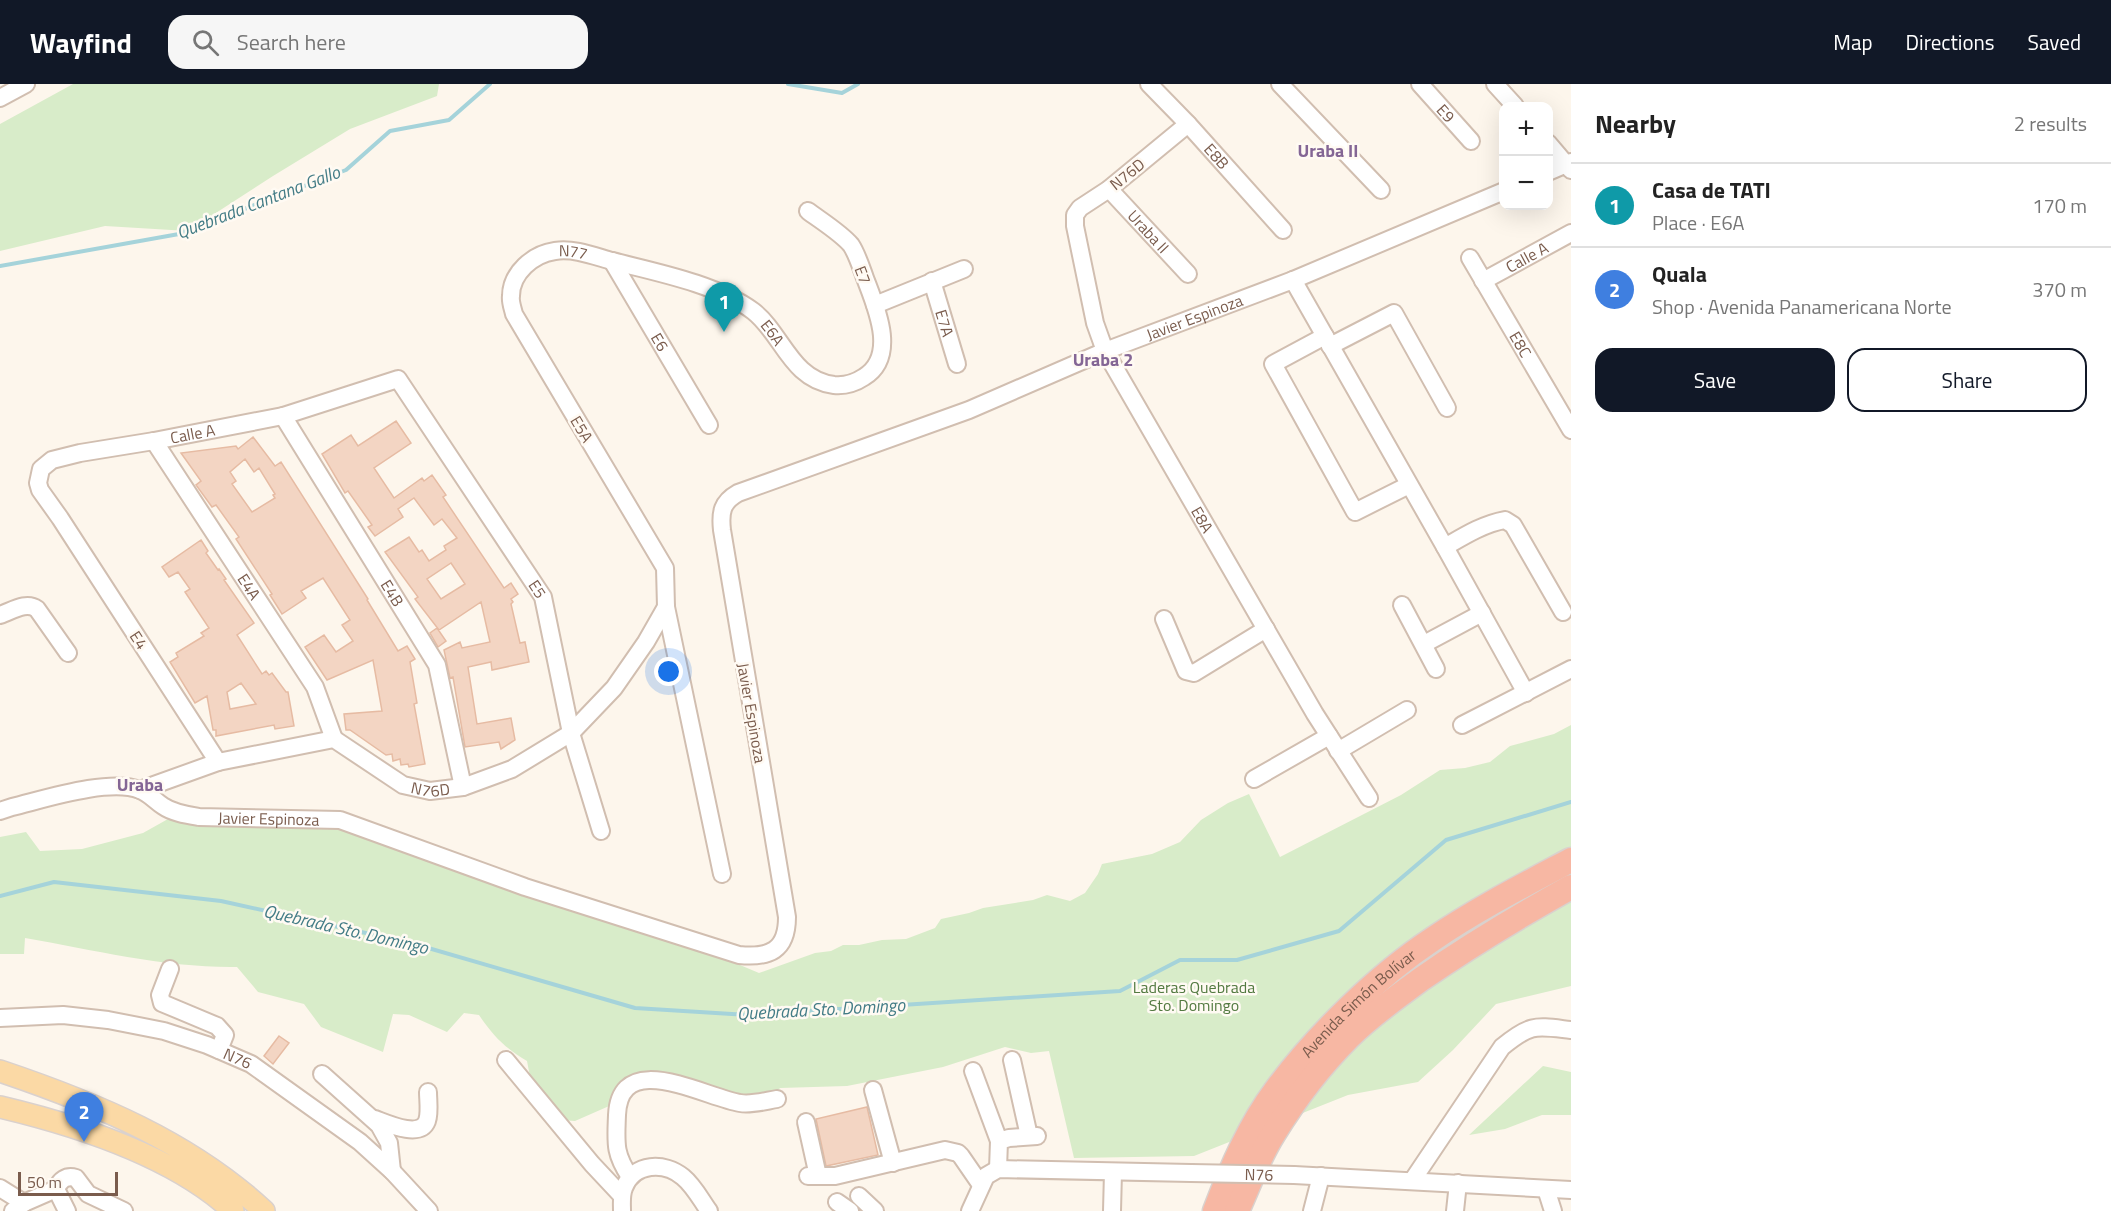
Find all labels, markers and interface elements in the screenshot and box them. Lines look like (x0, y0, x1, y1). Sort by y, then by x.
search box (168, 15, 588, 69)
text: Wayfind (30, 21, 132, 64)
text: Search here (237, 25, 346, 59)
icon: search (189, 26, 222, 59)
text: Map (1833, 26, 1873, 58)
text: Directions (1906, 26, 1995, 58)
text: Saved (2028, 26, 2081, 58)
street label: E9 (1431, 98, 1461, 128)
map controls (1499, 102, 1553, 210)
button: + (1499, 102, 1553, 156)
text: Nearby (1595, 104, 1676, 143)
text: 2 results (2014, 108, 2087, 139)
district label: Uraba II (1298, 137, 1358, 164)
street label: E8B (1199, 138, 1235, 175)
street label: N76D (1104, 152, 1150, 196)
button: − (1499, 156, 1553, 210)
water label: Quebrada Cantana Gallo (172, 158, 345, 246)
text: Casa de TATI (1652, 173, 1771, 207)
text: 1 (1609, 190, 1620, 221)
text: 170 m (2032, 190, 2087, 221)
street label: Uraba II (1122, 204, 1175, 259)
text: Place · E6A (1652, 207, 1745, 238)
street label: Calle A (1501, 235, 1553, 278)
street label: N77 (559, 238, 590, 265)
text: Quala (1652, 257, 1707, 291)
street label: E7 (849, 262, 877, 288)
text: 2 (1609, 274, 1620, 305)
text: 370 m (2032, 274, 2087, 305)
pin: 1 (704, 282, 744, 332)
street label: Javier Espinoza (1143, 288, 1246, 346)
text: Shop · Avenida Panamericana Norte (1652, 291, 1952, 322)
street label: E7A (929, 307, 960, 340)
street label: E6A (755, 314, 791, 351)
street label: E8C (1504, 327, 1538, 362)
street label: E6 (645, 328, 675, 356)
district label: Uraba 2 (1073, 346, 1133, 373)
button: Save (1595, 348, 1835, 412)
button: Share (1847, 348, 2087, 412)
street label: E5A (565, 411, 600, 447)
street label: Calle A (168, 417, 218, 450)
street label: E8A (1185, 502, 1220, 538)
street label: E4A (232, 569, 267, 605)
street label: E4B (375, 575, 410, 611)
street label: E5 (523, 575, 553, 603)
street label: E4 (124, 626, 154, 654)
your location (654, 657, 683, 686)
street label: Javier Espinoza (731, 661, 773, 765)
district label: Uraba (117, 771, 163, 798)
street label: N76D (409, 775, 451, 803)
street label: Javier Espinoza (218, 805, 320, 832)
water label: Quebrada Sto. Domingo (261, 897, 432, 961)
street label: Avenida Simón Bolívar (1295, 943, 1421, 1063)
park label: Laderas Quebrada Sto. Domingo (1133, 975, 1255, 1017)
water label: Quebrada Sto. Domingo (736, 991, 907, 1027)
street label: N76 (220, 1042, 256, 1075)
pin: 2 (64, 1092, 104, 1142)
street label: N76 (1244, 1162, 1274, 1187)
scale bar (18, 1169, 118, 1196)
text: 50 m (27, 1170, 62, 1194)

